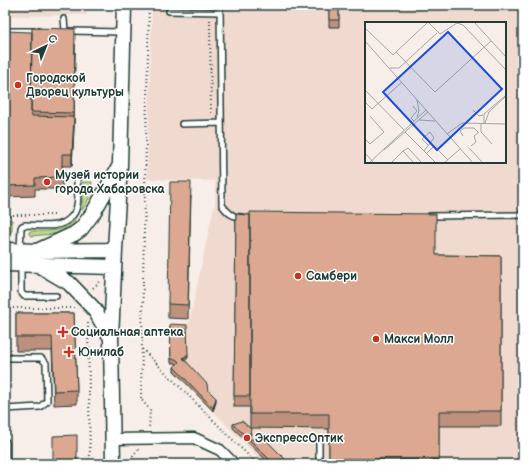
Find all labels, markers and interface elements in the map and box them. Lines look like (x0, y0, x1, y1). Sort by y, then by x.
inset map (365, 22, 506, 163)
north arrow (26, 26, 66, 66)
text: С (45, 32, 60, 47)
place label: Городской Дворец культуры (26, 71, 124, 100)
marker: Городской Дворец культуры (13, 80, 23, 90)
place label: Музей истории города Хабаровска (55, 168, 166, 197)
marker: Музей истории города Хабаровска (42, 177, 52, 187)
place label: Самбери (306, 269, 357, 284)
marker: Самбери (293, 271, 303, 281)
place label: Социальная аптека (71, 325, 185, 340)
marker: Социальная аптека (58, 327, 68, 337)
place label: Макси Молл (384, 332, 454, 347)
marker: Макси Молл (371, 334, 381, 344)
place label: Юнилаб (78, 345, 124, 360)
marker: Юнилаб (63, 346, 75, 358)
place label: ЭкспрессОптик (255, 431, 344, 446)
marker: ЭкспрессОптик (242, 433, 252, 443)

